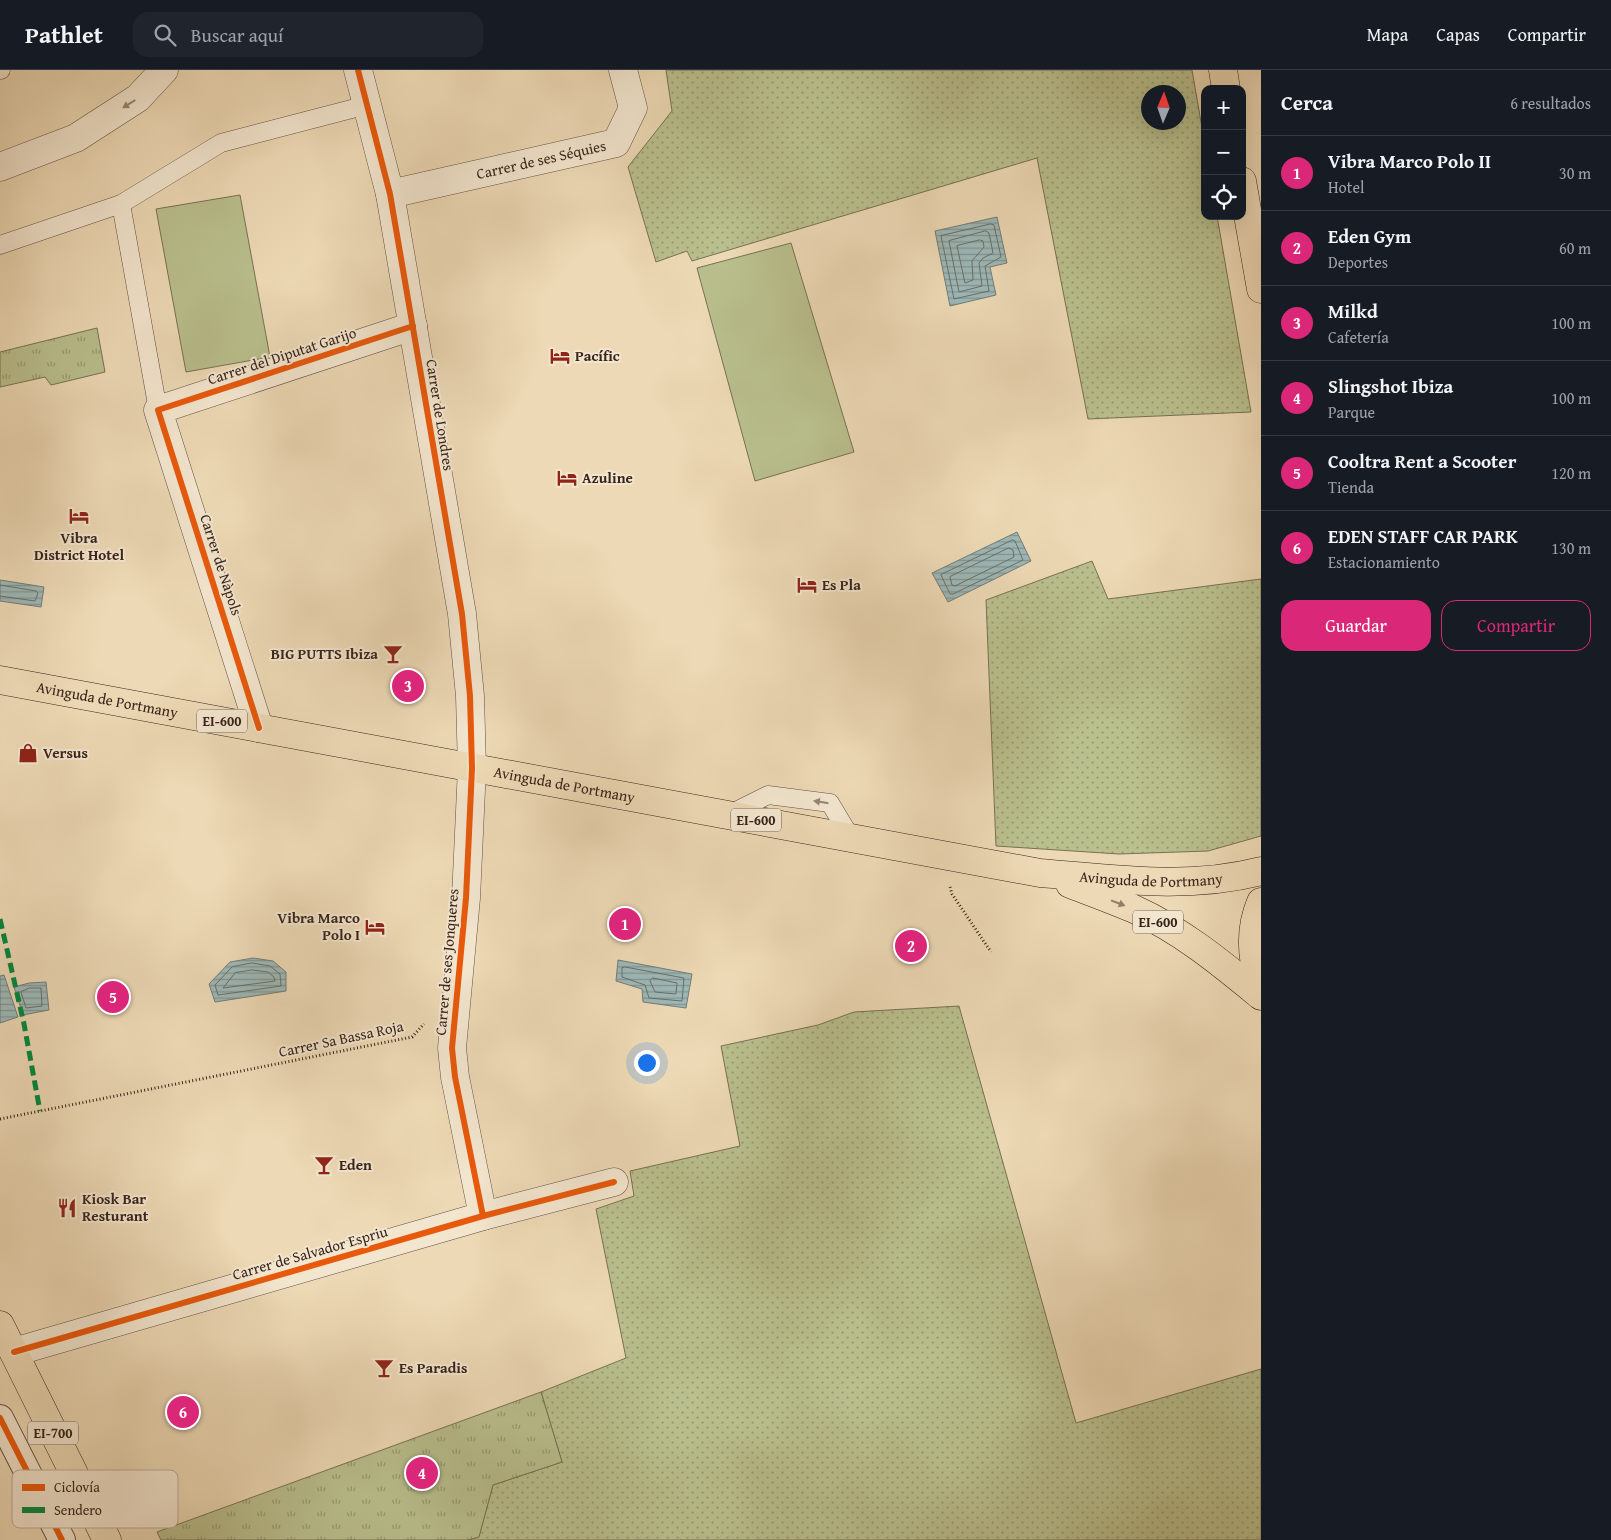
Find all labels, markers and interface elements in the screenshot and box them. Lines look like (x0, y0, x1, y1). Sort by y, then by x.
search box (133, 12, 483, 57)
text: Pathlet (25, 17, 103, 52)
icon: search (151, 21, 179, 49)
text: Buscar aquí (191, 21, 283, 49)
text: Mapa (1367, 21, 1408, 48)
text: Capas (1436, 21, 1480, 48)
text: Compartir (1508, 21, 1586, 48)
north arrow (1141, 85, 1186, 130)
map controls (1201, 85, 1246, 220)
button: + (1201, 85, 1246, 130)
text: Cerca (1281, 87, 1333, 118)
text: 6 resultados (1510, 91, 1591, 115)
one-way arrow (123, 99, 136, 109)
button: − (1201, 130, 1246, 175)
street label: Carrer de ses Séquies (474, 135, 608, 184)
text: Vibra Marco Polo II (1328, 147, 1491, 175)
text: 1 (1293, 161, 1301, 185)
text: 30 m (1559, 161, 1591, 185)
button: locate (1201, 175, 1246, 220)
text: Hotel (1328, 175, 1364, 199)
text: Eden Gym (1328, 222, 1411, 250)
text: 2 (1293, 236, 1301, 260)
text: 60 m (1559, 236, 1591, 260)
text: Deportes (1328, 250, 1388, 274)
text: Milkd (1328, 297, 1378, 325)
text: 3 (1293, 311, 1301, 335)
text: 100 m (1551, 311, 1591, 335)
street label: Carrer del Diputat Garijo (205, 321, 359, 389)
text: Cafetería (1328, 325, 1389, 349)
hotel icon: Pacífic (549, 345, 571, 367)
place label: Pacífic (575, 345, 620, 366)
street label: Carrer de Londres (421, 358, 460, 472)
text: Slingshot Ibiza (1328, 372, 1453, 400)
text: 4 (1293, 386, 1301, 410)
text: 100 m (1551, 386, 1591, 410)
text: Parque (1328, 400, 1375, 424)
text: Cooltra Rent a Scooter (1328, 447, 1516, 475)
text: 5 (1293, 461, 1301, 485)
text: 120 m (1551, 461, 1591, 485)
hotel icon: Azuline (556, 467, 578, 489)
place label: Azuline (582, 467, 633, 488)
text: Tienda (1328, 475, 1374, 499)
hotel icon: Vibra District Hotel (68, 505, 90, 527)
street label: Carrer de Nàpols (195, 512, 248, 618)
text: EDEN STAFF CAR PARK (1328, 522, 1518, 550)
place label: Vibra District Hotel (34, 527, 124, 565)
text: 6 (1293, 536, 1301, 560)
text: 130 m (1551, 536, 1591, 560)
text: Estacionamiento (1328, 550, 1440, 574)
hotel icon: Es Pla (796, 574, 818, 596)
place label: Es Pla (822, 574, 861, 595)
button: Guardar (1281, 600, 1431, 651)
button: Compartir (1441, 600, 1591, 651)
place label: BIG PUTTS Ibiza (271, 643, 378, 664)
bar icon: BIG PUTTS Ibiza (382, 643, 404, 665)
pin: 3 (392, 667, 424, 705)
street label: Avinguda de Portmany (35, 676, 180, 723)
road number: EI-600 (197, 710, 247, 732)
shop icon: Versus (17, 742, 39, 764)
place label: Versus (43, 742, 88, 763)
street label: Avinguda de Portmany (492, 761, 637, 808)
one-way arrow (813, 798, 829, 806)
road number: EI-600 (731, 808, 781, 832)
street label: Avinguda de Portmany (1079, 866, 1224, 892)
street label: Carrer de ses Jonqueres (430, 888, 463, 1036)
one-way arrow (1111, 900, 1126, 907)
pin: 1 (609, 905, 641, 943)
place label: Vibra Marco Polo I (277, 907, 360, 945)
road number: EI-600 (1133, 910, 1183, 934)
hotel icon: Vibra Marco Polo I (364, 916, 386, 938)
pin: 2 (895, 927, 927, 965)
pin: 5 (97, 978, 129, 1016)
street label: Carrer Sa Bassa Roja (277, 1015, 405, 1062)
your location (634, 1050, 660, 1076)
bar icon: Eden (313, 1154, 335, 1176)
place label: Eden (339, 1154, 372, 1175)
place label: Kiosk Bar Resturant (82, 1188, 149, 1226)
restaurant icon: Kiosk Bar Resturant (56, 1197, 78, 1219)
street label: Carrer de Salvador Espriu (230, 1220, 391, 1285)
bar icon: Es Paradis (373, 1357, 395, 1379)
place label: Es Paradis (399, 1357, 467, 1378)
pin: 6 (167, 1393, 199, 1431)
road number: EI-700 (28, 1422, 78, 1445)
pin: 4 (406, 1454, 438, 1492)
legend (12, 1470, 178, 1528)
text: Ciclovía (54, 1477, 100, 1497)
text: Sendero (54, 1500, 102, 1520)

